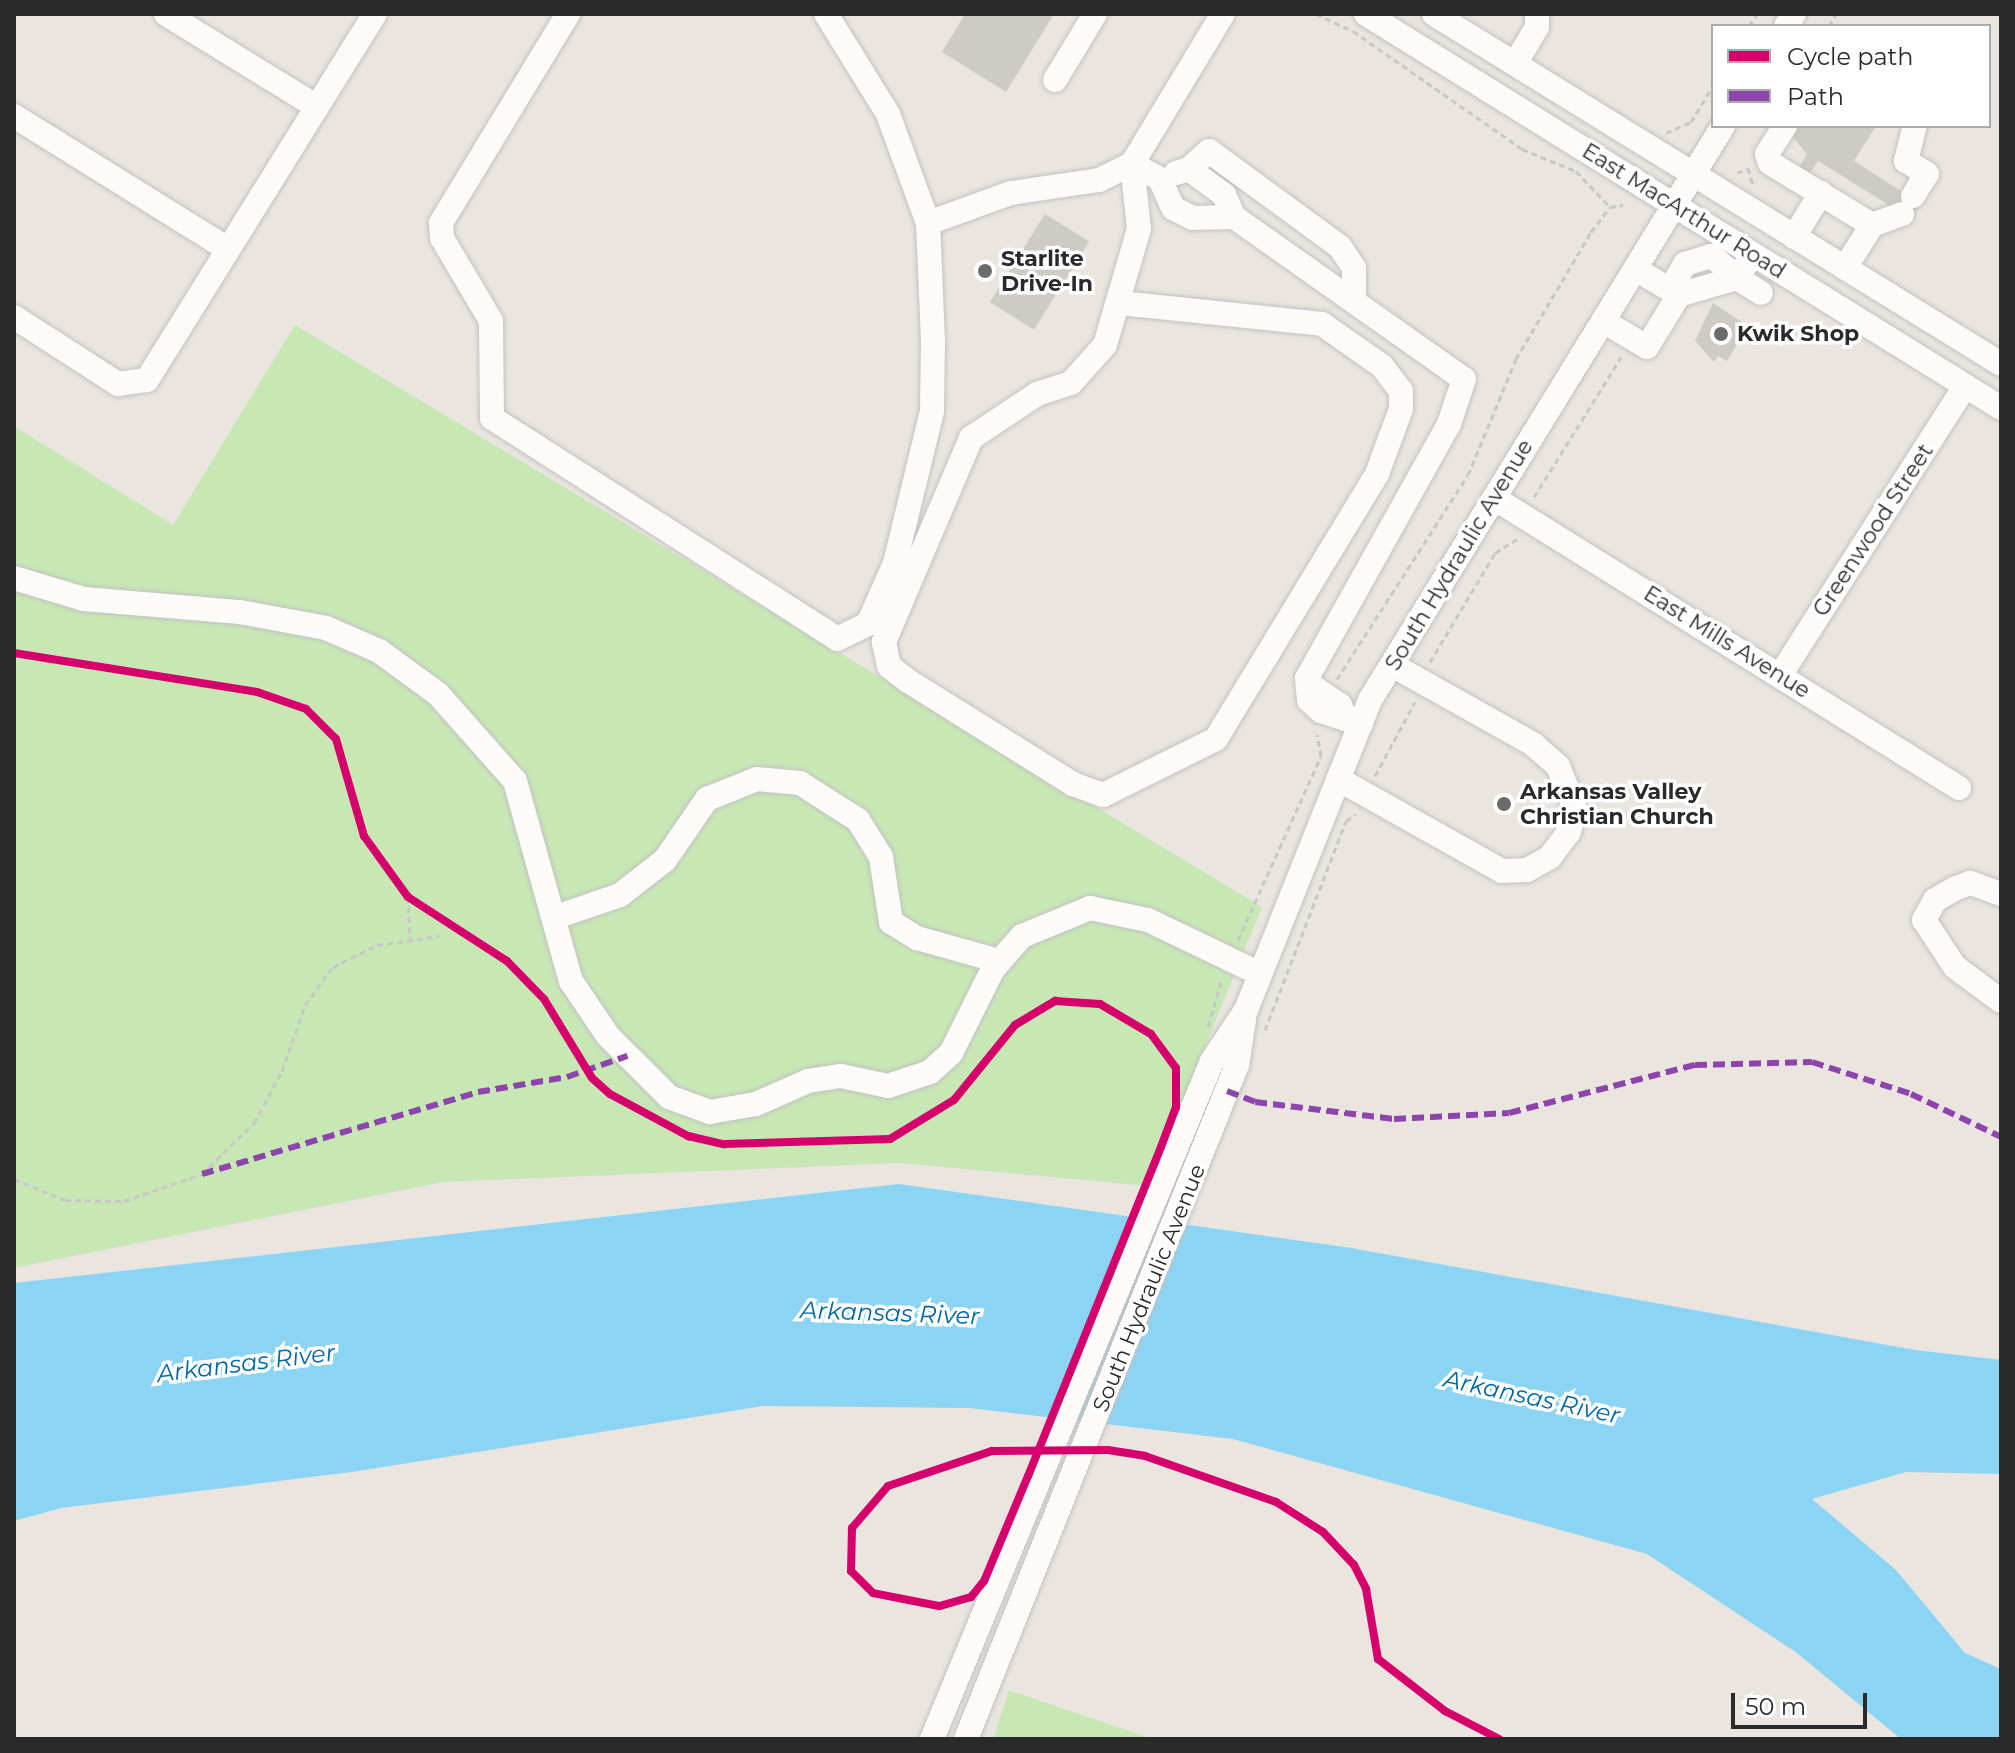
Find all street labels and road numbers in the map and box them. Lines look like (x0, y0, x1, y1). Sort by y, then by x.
street label: East MacArthur Road (1577, 138, 1791, 284)
street label: South Hydraulic Avenue (1380, 435, 1538, 675)
street label: Greenwood Street (1807, 439, 1939, 621)
street label: East Mills Avenue (1639, 580, 1815, 704)
street label: South Hydraulic Avenue (1087, 1160, 1211, 1416)

